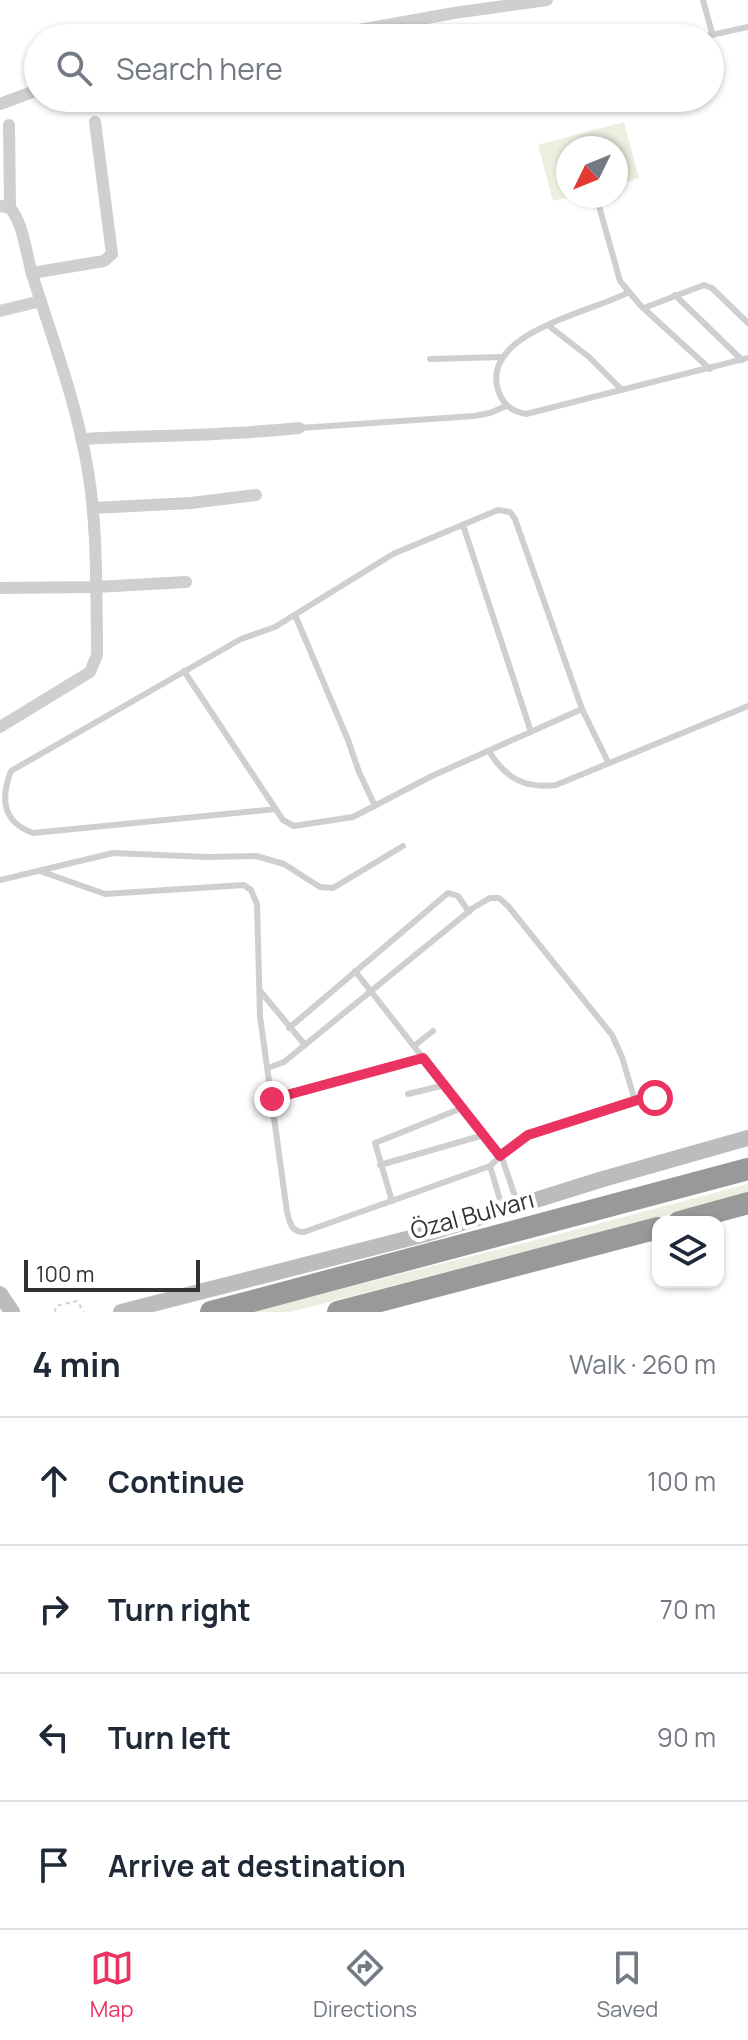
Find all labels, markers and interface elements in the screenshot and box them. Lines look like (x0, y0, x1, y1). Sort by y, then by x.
search box (24, 24, 724, 112)
icon: search (52, 46, 96, 90)
text: Search here (116, 48, 283, 89)
north arrow (556, 136, 628, 208)
route start (637, 1080, 673, 1116)
route end (254, 1081, 290, 1117)
street label: Özal Bulvarı (407, 1182, 537, 1246)
map controls (652, 1216, 724, 1288)
button: layers (652, 1216, 724, 1288)
scale bar (24, 1256, 200, 1292)
text: 100 m (36, 1259, 94, 1289)
text: 4 min (32, 1341, 121, 1387)
text: Walk · 260 m (569, 1346, 716, 1382)
icon: ahead (32, 1459, 76, 1503)
text: Continue (108, 1461, 244, 1502)
text: 100 m (647, 1463, 716, 1499)
icon: right (32, 1587, 76, 1631)
text: Turn right (108, 1589, 251, 1630)
text: 70 m (660, 1591, 716, 1627)
icon: left (32, 1715, 76, 1759)
text: Turn left (108, 1717, 231, 1758)
text: 90 m (657, 1719, 716, 1755)
icon: arrive (32, 1843, 76, 1887)
text: Arrive at destination (108, 1845, 406, 1886)
tab: Map (90, 1946, 134, 2024)
tab: Directions (313, 1946, 417, 2024)
tab: Saved (596, 1946, 658, 2024)

